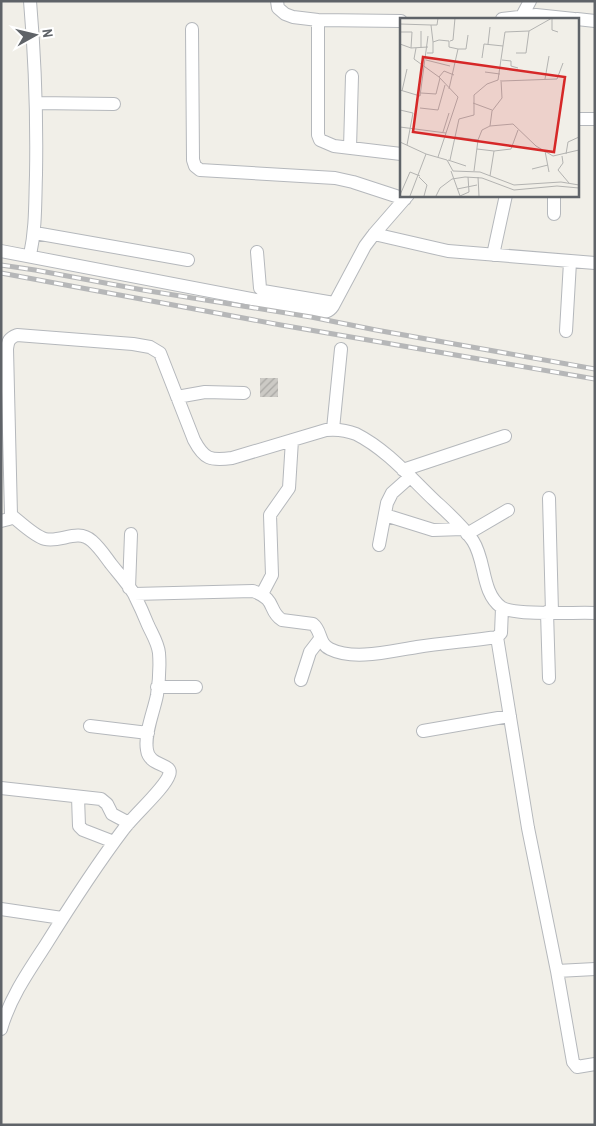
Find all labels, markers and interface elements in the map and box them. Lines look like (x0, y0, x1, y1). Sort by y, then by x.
north arrow (10, 10, 60, 60)
inset map (400, 18, 578, 196)
text: N (38, 28, 57, 39)

